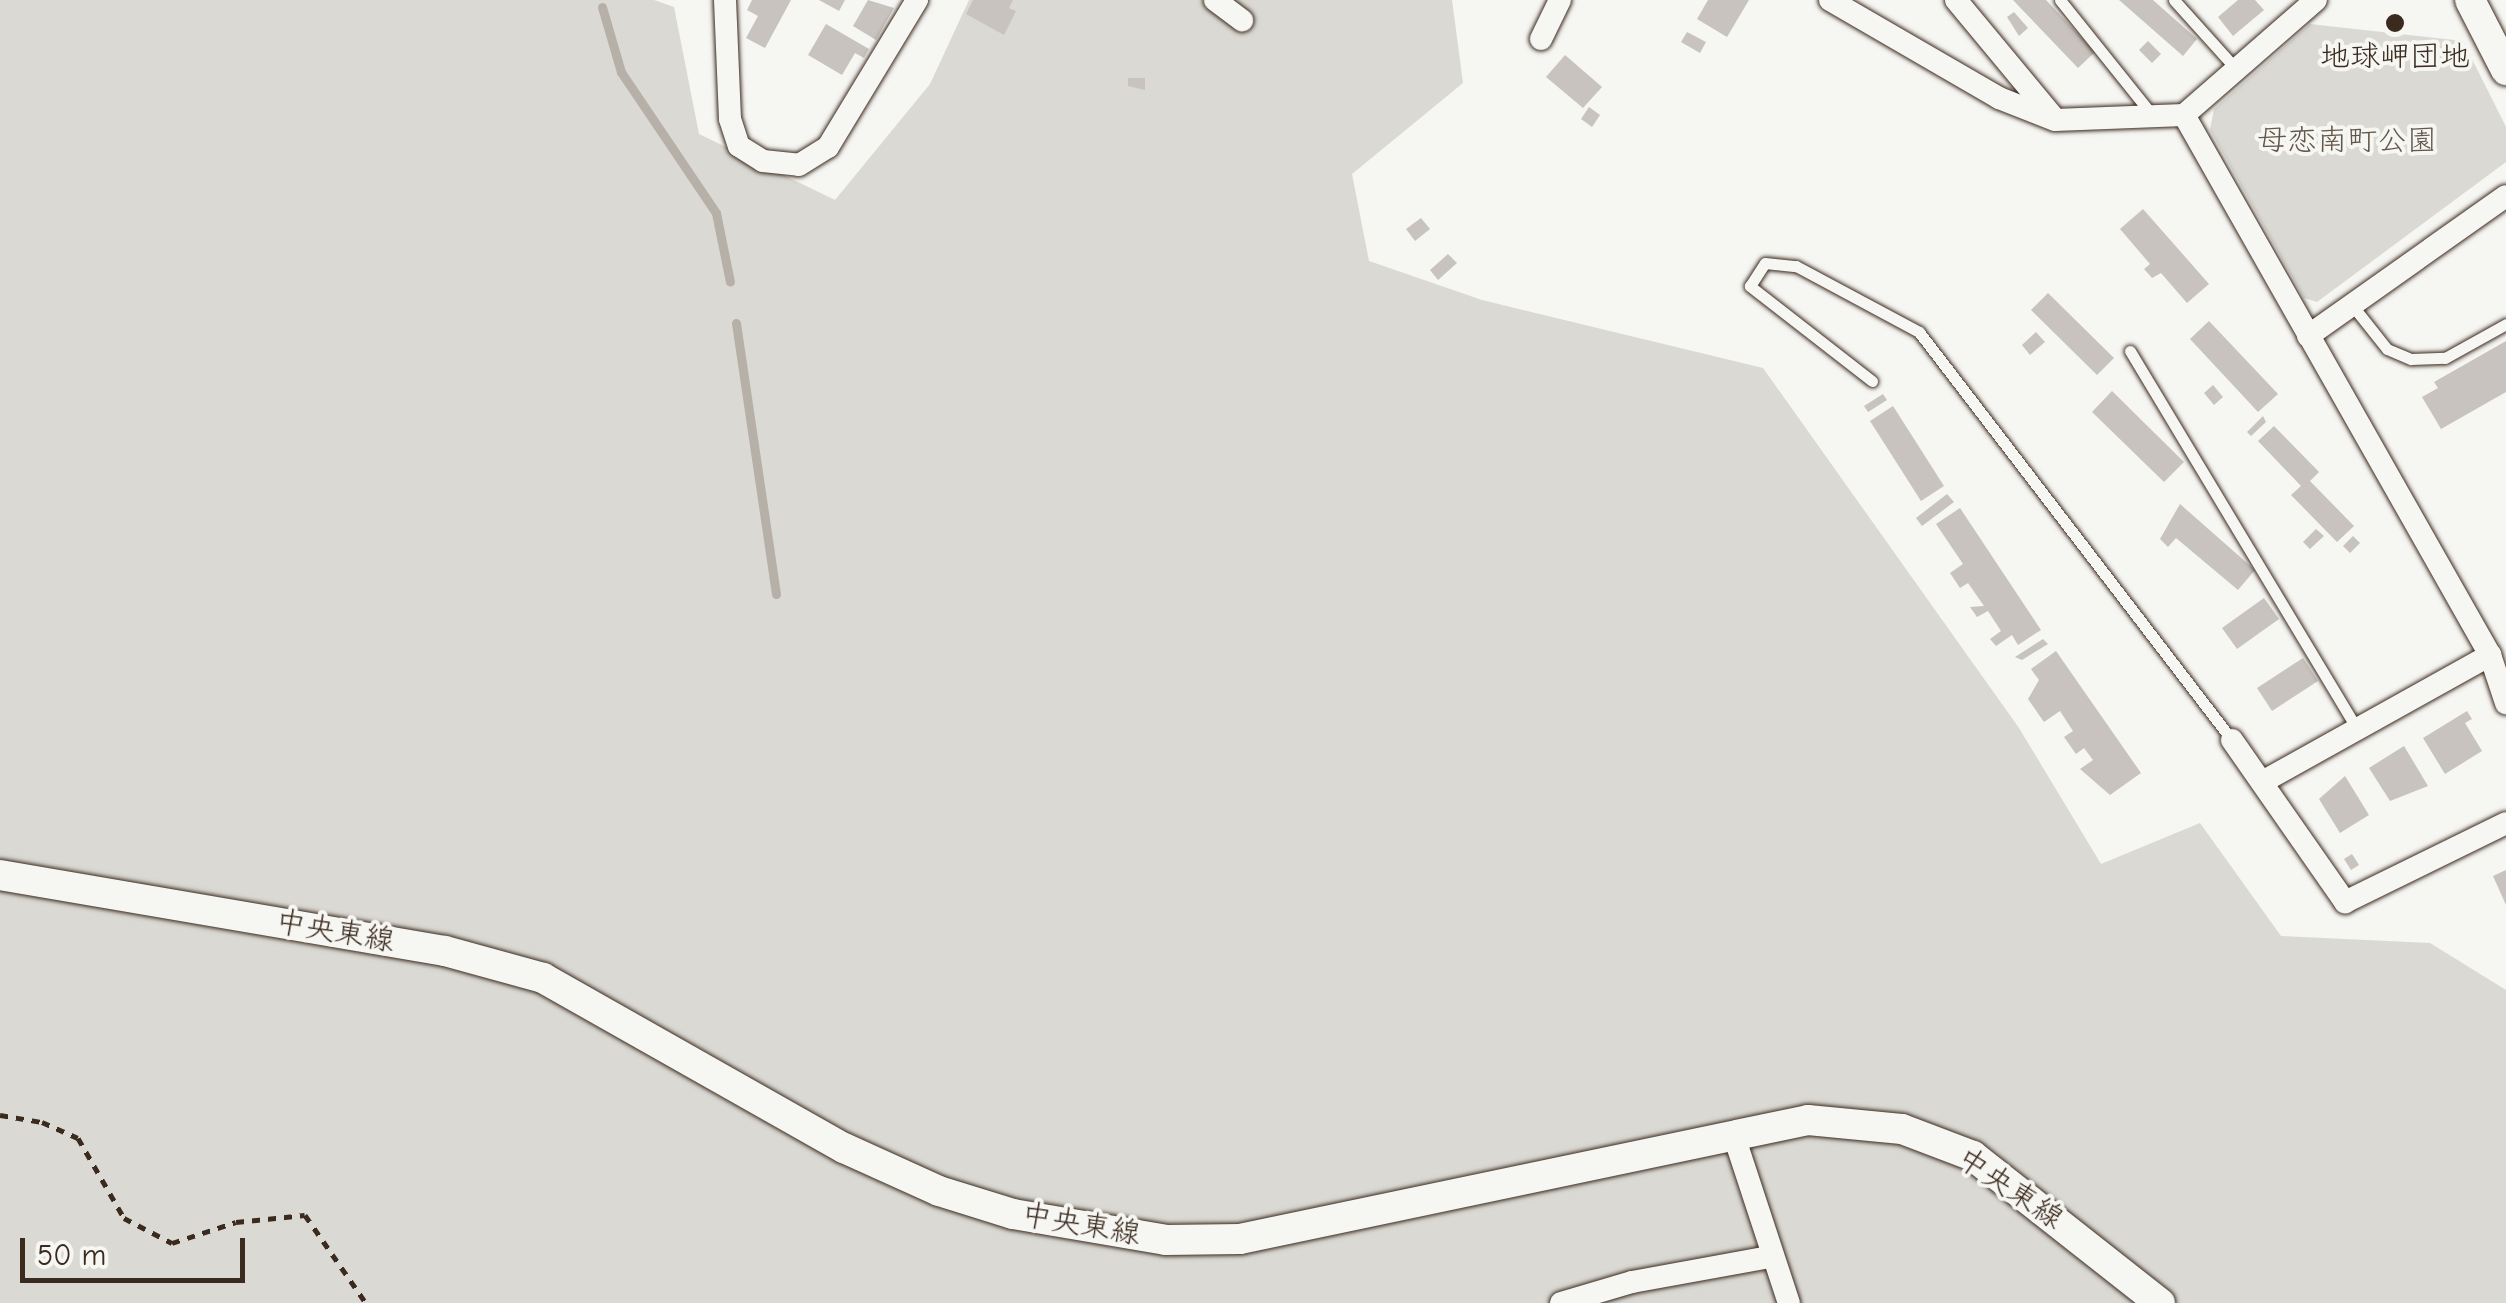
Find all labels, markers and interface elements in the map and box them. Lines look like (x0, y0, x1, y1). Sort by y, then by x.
marker: 地球岬団地 (2384, 12, 2406, 34)
place label: 地球岬団地 (2320, 39, 2470, 75)
park label: 母恋南町公園 (2257, 123, 2437, 159)
street label: 中央東線 (273, 904, 397, 960)
street label: 中央東線 (1950, 1141, 2070, 1237)
street label: 中央東線 (1019, 1197, 1143, 1253)
scale bar (25, 1218, 250, 1280)
text: 50 m (37, 1238, 106, 1273)

